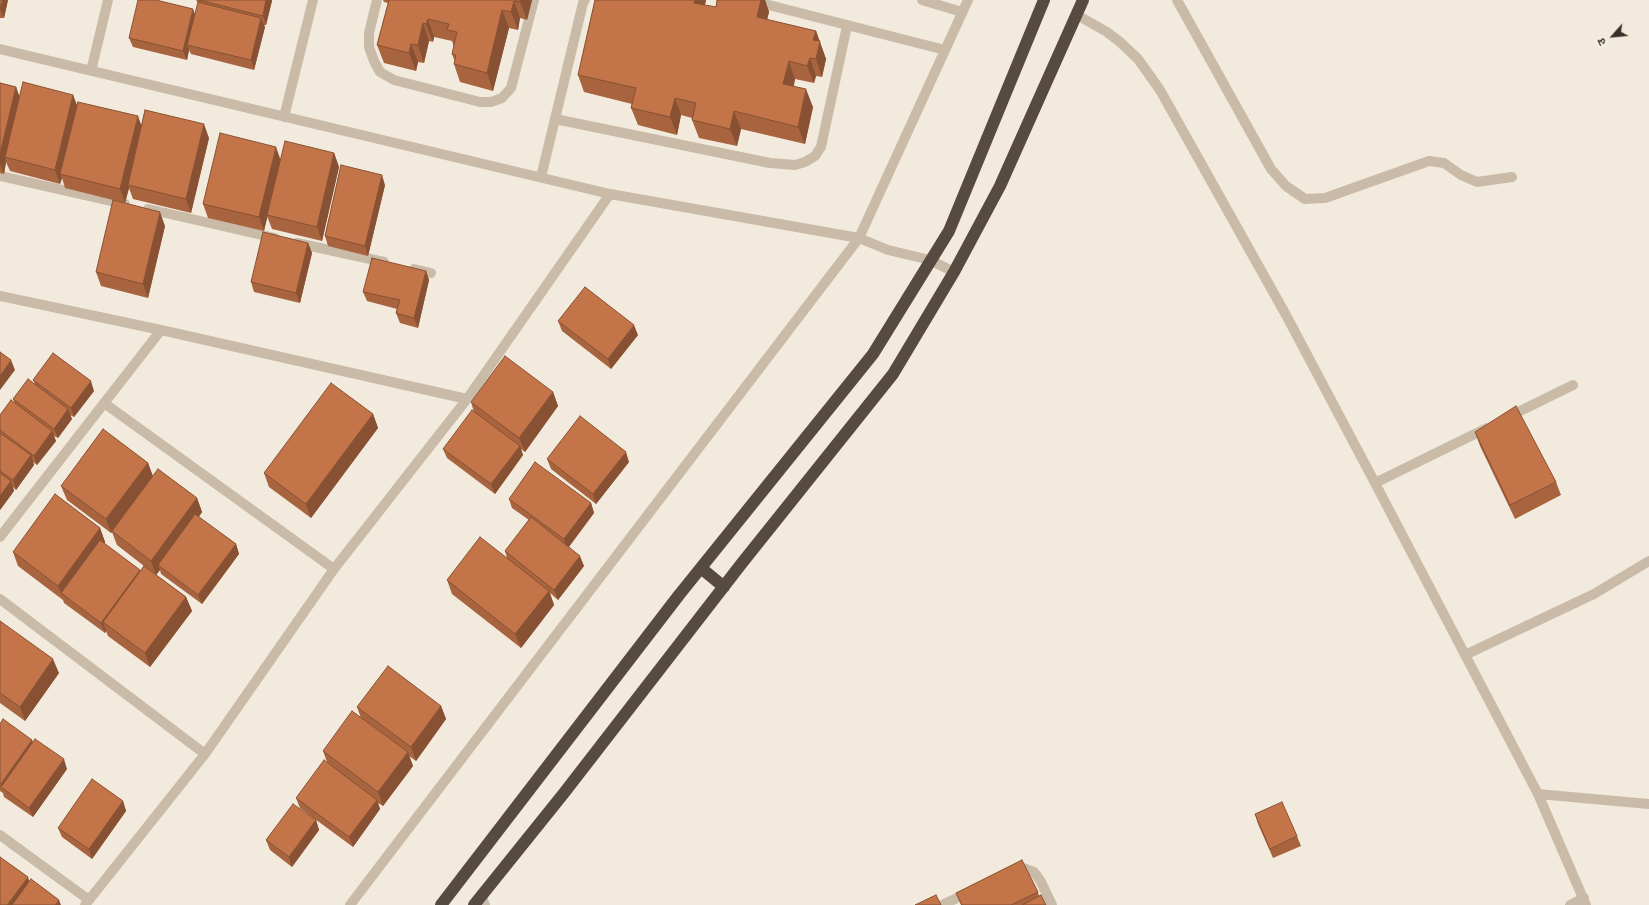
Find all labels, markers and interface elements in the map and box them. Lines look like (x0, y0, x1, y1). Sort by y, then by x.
north arrow (1593, 16, 1633, 56)
text: उ (1595, 36, 1609, 47)

